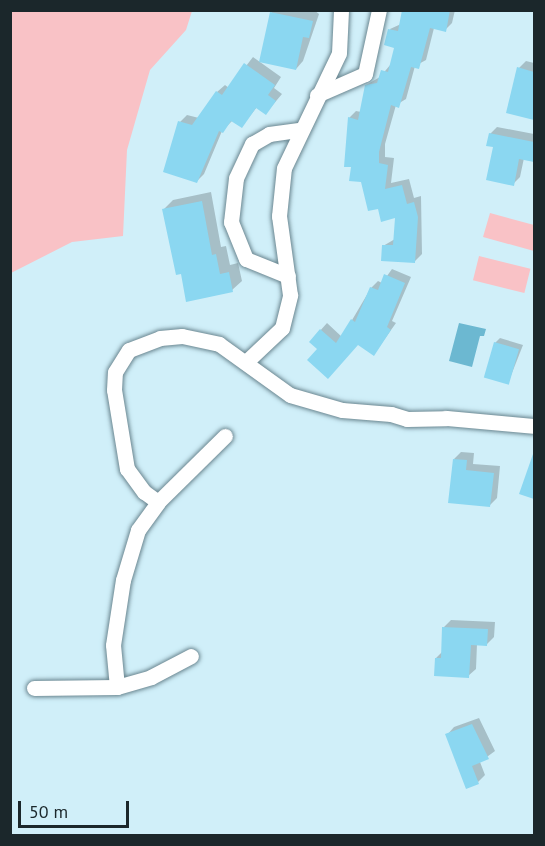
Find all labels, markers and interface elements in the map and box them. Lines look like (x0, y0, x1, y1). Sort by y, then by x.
scale bar (21, 789, 132, 827)
text: 50 m (29, 800, 68, 823)

